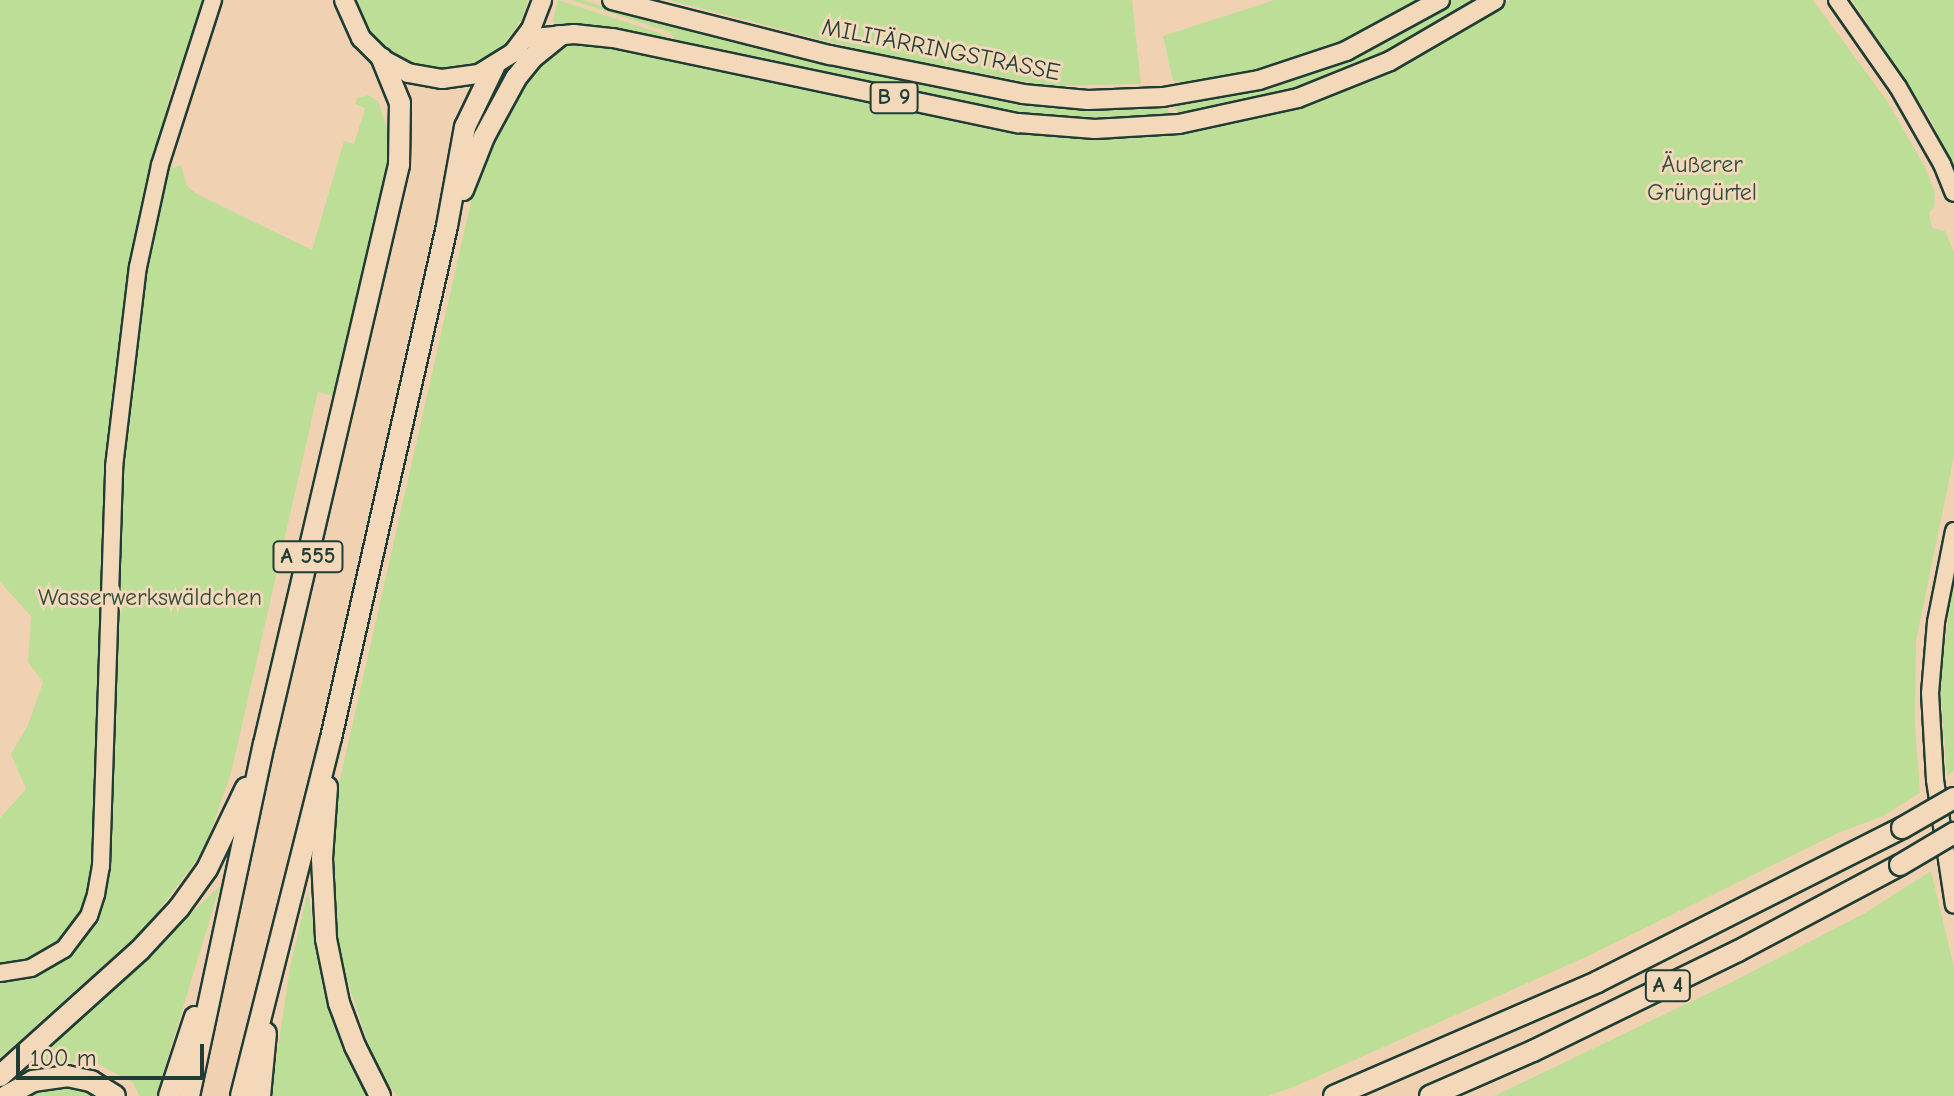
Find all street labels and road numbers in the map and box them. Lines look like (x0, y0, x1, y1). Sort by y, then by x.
street label: MILITÄRRINGSTRASSE (819, 13, 1063, 87)
road number: B 9 (868, 80, 920, 116)
road number: A 555 (272, 539, 344, 575)
road number: A 4 (1644, 968, 1692, 1004)

